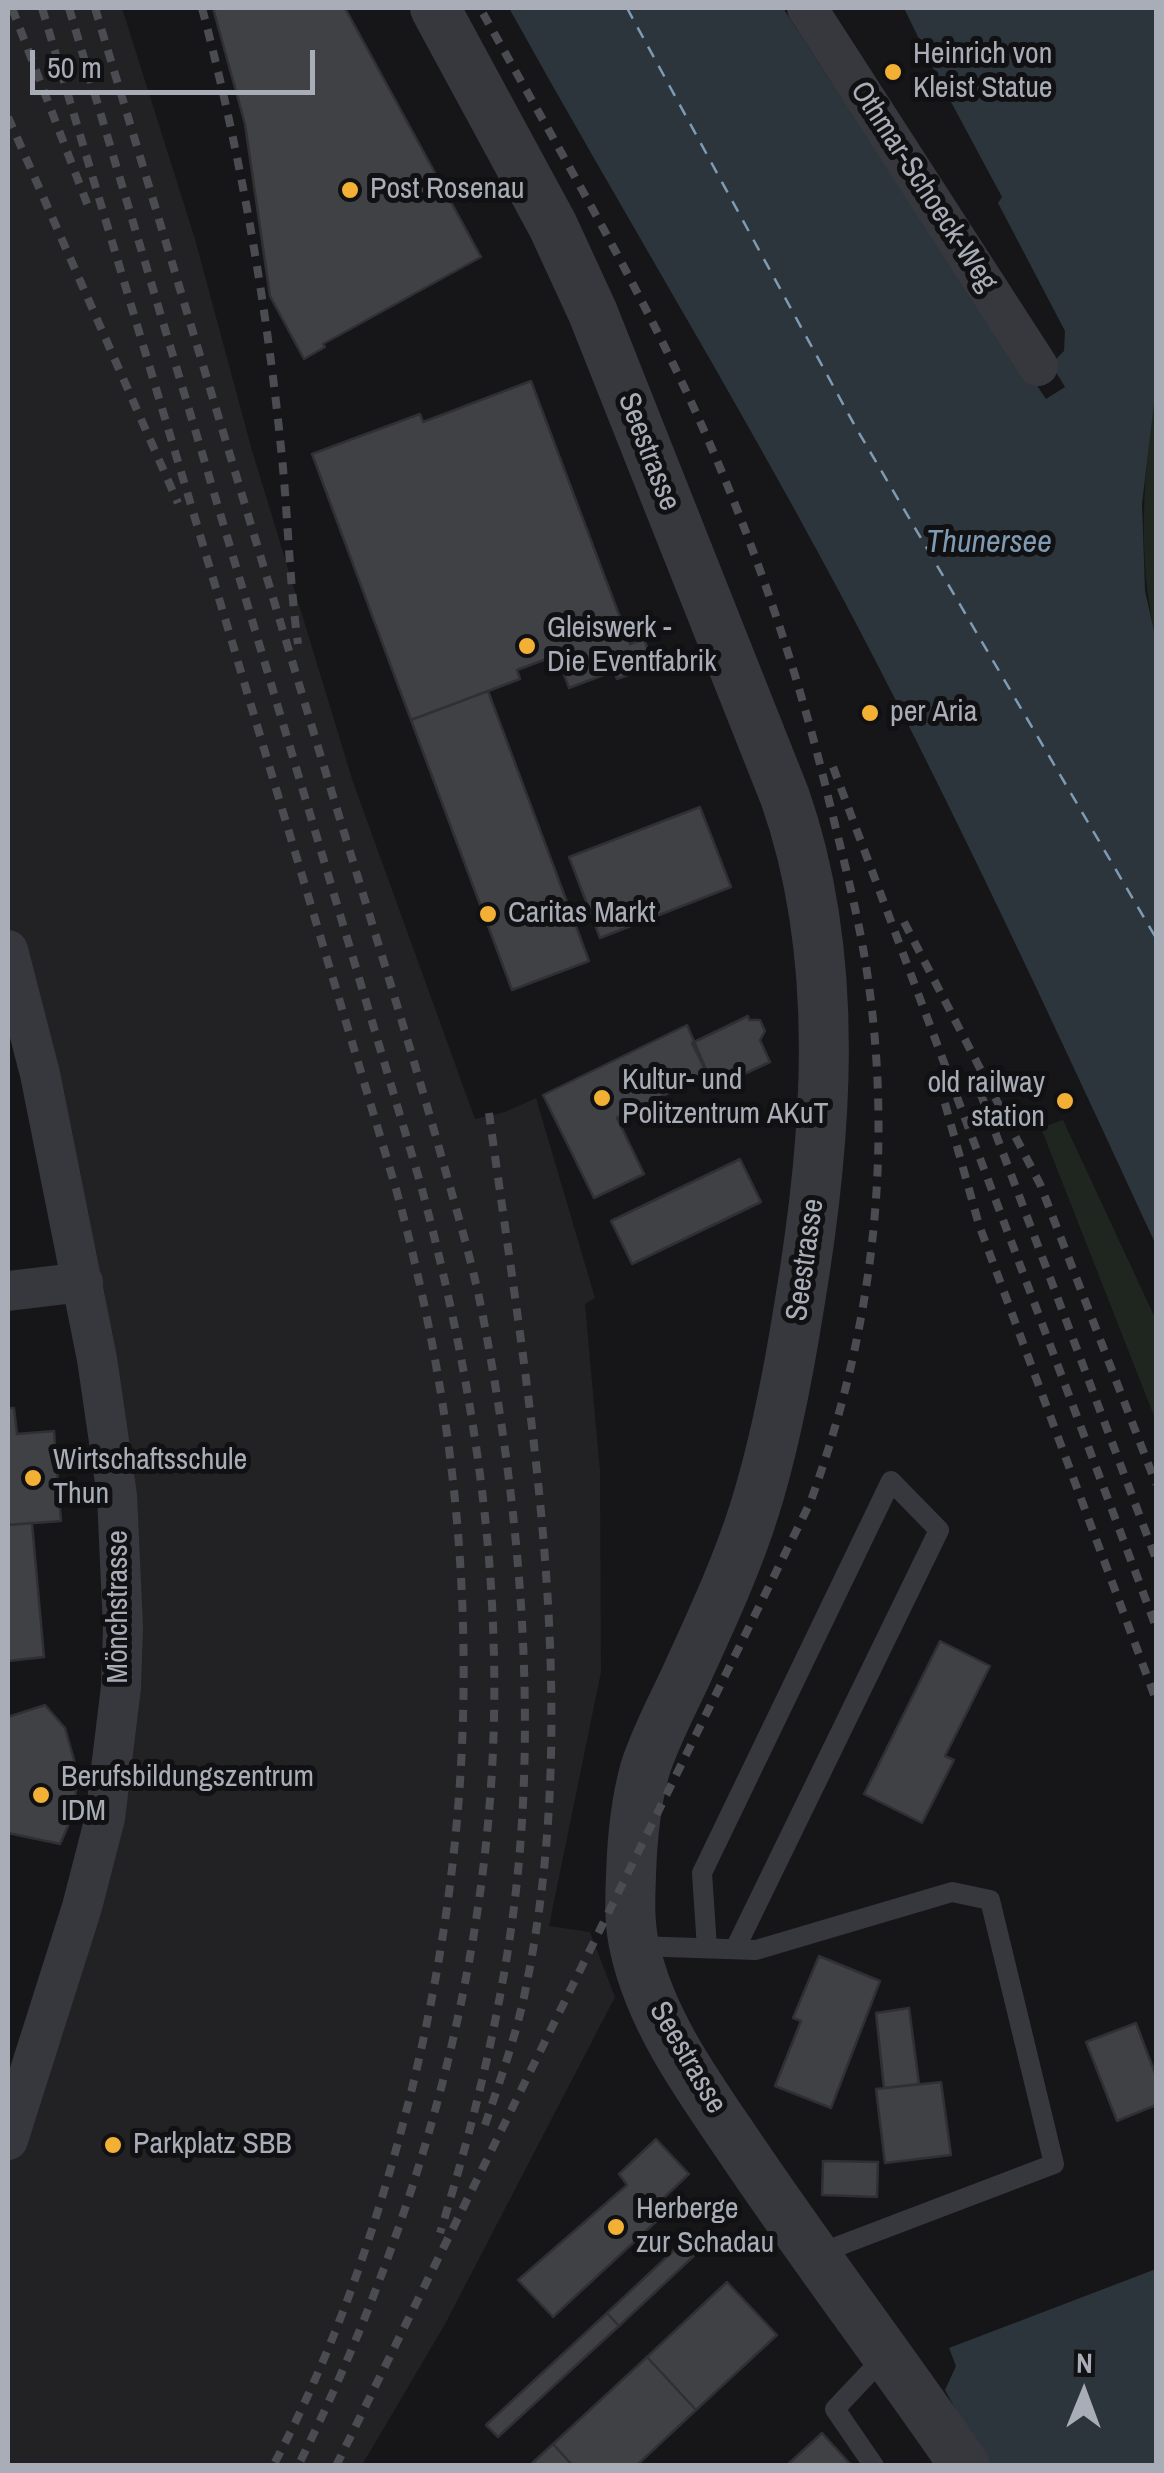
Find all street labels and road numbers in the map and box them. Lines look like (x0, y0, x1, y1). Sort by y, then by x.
street label: Othmar-Schoeck-Weg (842, 75, 1004, 299)
street label: Seestrasse (609, 388, 687, 516)
street label: Seestrasse (780, 1197, 832, 1323)
street label: Mönchstrasse (101, 1530, 137, 1684)
street label: Seestrasse (641, 1996, 733, 2120)

